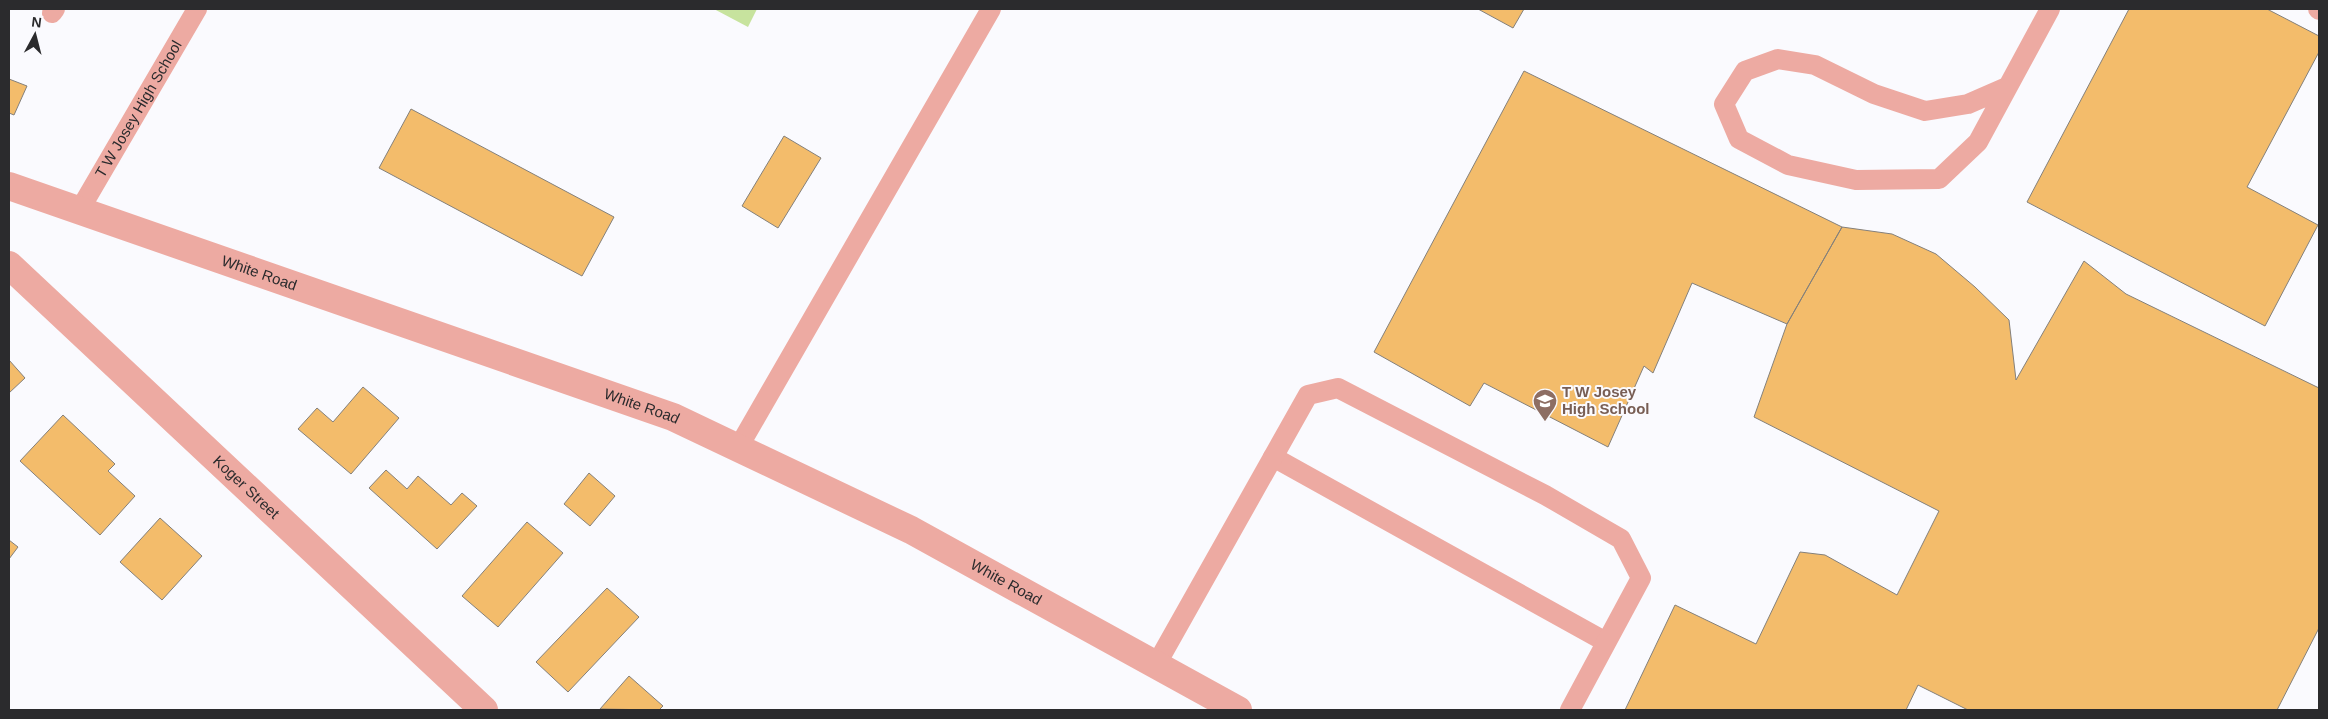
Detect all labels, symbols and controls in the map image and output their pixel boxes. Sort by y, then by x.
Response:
north arrow [10,10,60,60]
text: N [31,14,43,31]
street label: T W Josey High School [91,37,185,180]
street label: White Road [220,252,299,294]
place label: T W Josey High School [1562,383,1650,417]
street label: White Road [602,385,682,427]
school or university icon: T W Josey High School [1532,388,1558,422]
street label: Koger Street [210,452,284,522]
street label: White Road [968,556,1045,608]

